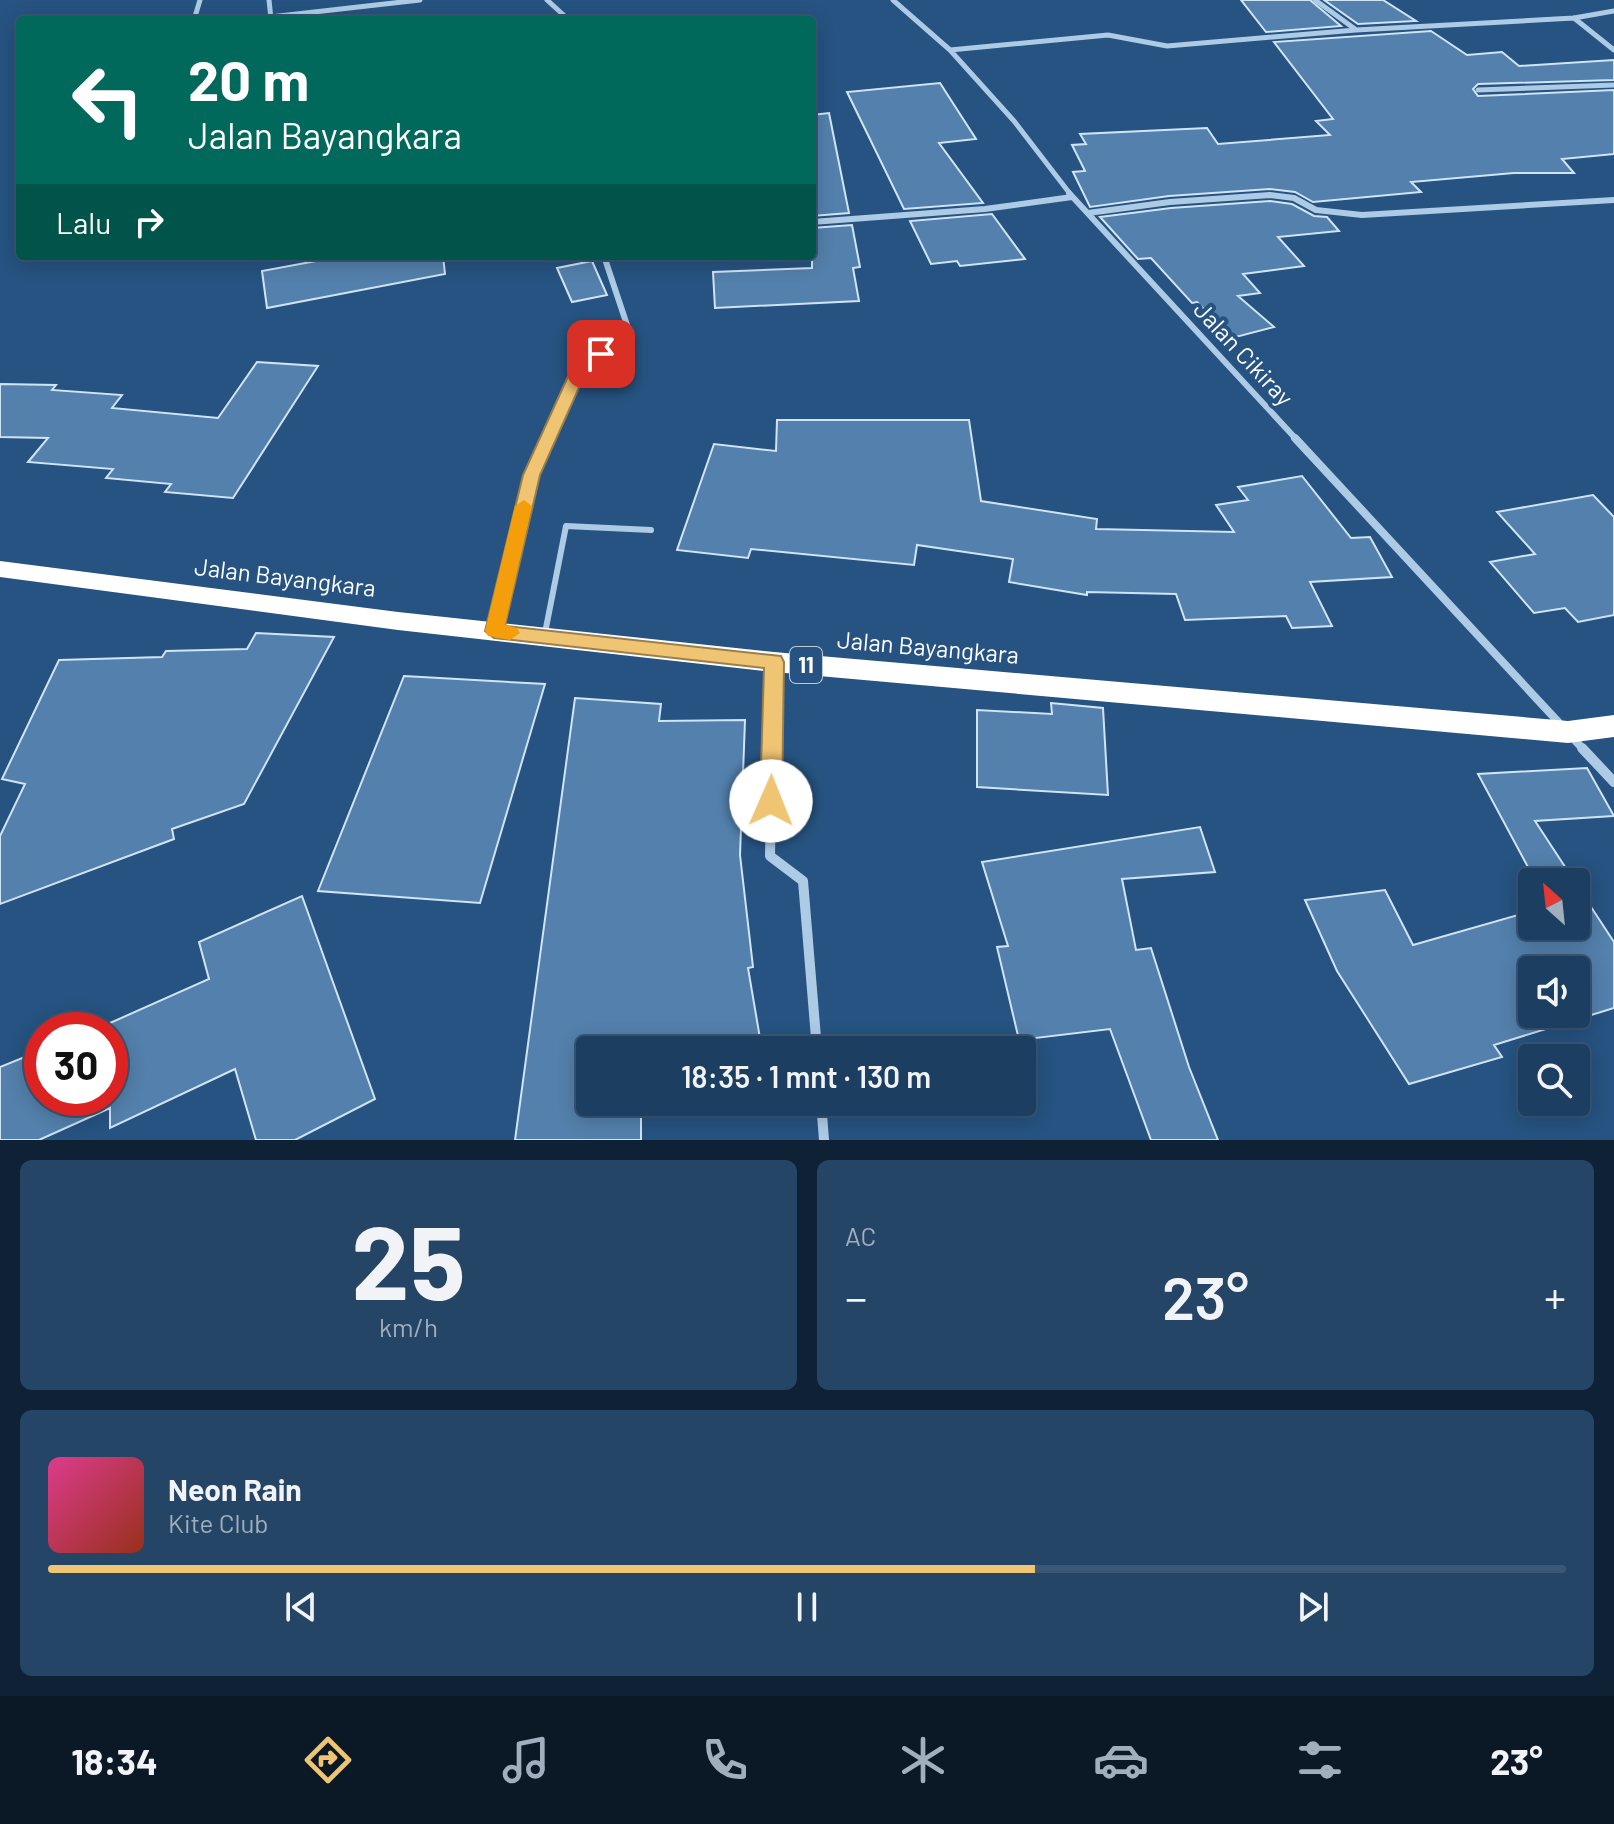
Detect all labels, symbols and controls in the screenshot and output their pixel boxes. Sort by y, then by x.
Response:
text: 20 m [188,45,309,112]
icon: left [56,48,160,152]
text: Jalan Bayangkara [188,113,462,156]
icon: right [127,200,171,244]
text: Lalu [56,204,111,240]
street label: Jalan Cikiray [1188,295,1300,411]
pin [567,320,635,388]
icon: arrive [579,332,623,376]
street label: Jalan Bayangkara [193,551,378,602]
street label: Jalan Bayangkara [836,624,1020,669]
road number: 11 [790,647,822,683]
position arrow [729,759,813,843]
north arrow [1518,868,1590,940]
map controls [1518,868,1590,1116]
button: sound [1518,956,1590,1028]
speed limit sign: 30 [24,1012,128,1116]
button: search [1518,1044,1590,1116]
text: 18:35 · 1 mnt · 130 m [681,1058,931,1094]
text: 25 [351,1196,466,1321]
text: AC [845,1220,876,1251]
text: 23° [1162,1260,1249,1332]
text: − [845,1270,867,1323]
text: + [1544,1270,1566,1323]
text: km/h [379,1311,438,1342]
text: Neon Rain [168,1471,302,1507]
text: Kite Club [168,1507,269,1538]
icon: previous [279,1585,323,1629]
icon: pause [785,1585,829,1629]
icon: next [1291,1585,1335,1629]
icon: directions [300,1732,356,1788]
icon: music [498,1732,554,1788]
icon: phone [697,1732,753,1788]
icon: climate [895,1732,951,1788]
icon: car [1093,1732,1149,1788]
icon: filters [1292,1732,1348,1788]
text: 18:34 [71,1739,158,1782]
text: 23° [1490,1739,1543,1782]

